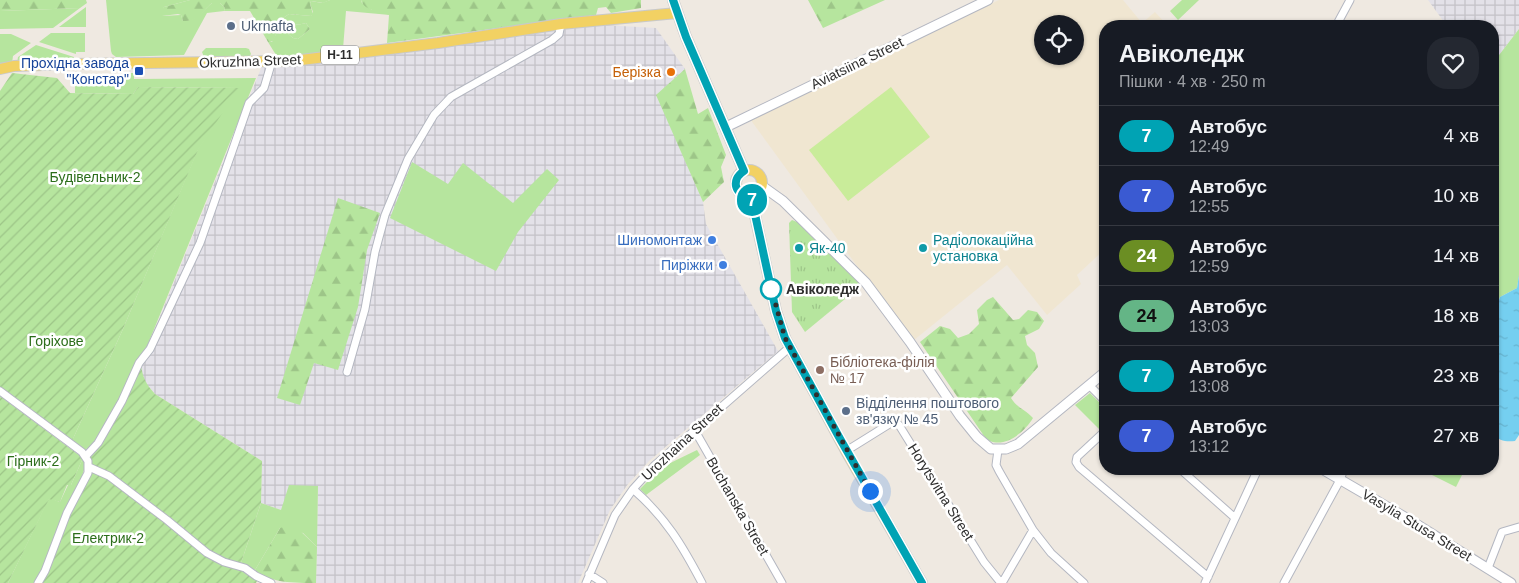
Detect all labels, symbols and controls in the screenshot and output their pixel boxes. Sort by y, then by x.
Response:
map controls [1034,15,1084,65]
button: locate [1034,15,1084,65]
place label: Ukrnafta [241,18,294,34]
marker: Ukrnafta [225,20,237,32]
street label: Aviatsiina Street [808,34,906,92]
button: heart [1427,37,1479,89]
text: Авіколедж [1119,40,1244,67]
road number: Н-11 [321,46,359,64]
street label: Okruzhna Street [199,51,301,71]
place label: Прохідна завода "Констар" [21,55,129,87]
place label: Берізка [612,64,661,80]
marker: Прохідна завода "Констар" [133,65,145,77]
marker: Берізка [665,66,677,78]
text: Пішки · 4 хв · 250 m [1119,73,1266,90]
text: Автобус [1189,116,1267,137]
text: 4 хв [1444,125,1479,146]
text: 7 [1141,126,1152,146]
text: 12:49 [1189,138,1229,155]
park label: Будівельник-2 [50,169,141,185]
text: Автобус [1189,176,1267,197]
line badge: 7 [736,184,768,216]
text: 10 хв [1433,185,1479,206]
text: 7 [1141,186,1152,206]
text: 7 [747,190,757,210]
text: 12:55 [1189,198,1229,215]
place label: Шиномонтаж [617,232,703,248]
place label: Радіолокаційна установка [933,232,1033,264]
marker: Шиномонтаж [706,234,718,246]
text: Автобус [1189,236,1267,257]
place label: Як-40 [809,240,846,256]
marker: Як-40 [793,242,805,254]
marker: Радіолокаційна установка [917,242,929,254]
text: 14 хв [1433,245,1479,266]
text: 24 [1136,246,1157,266]
place label: Пиріжки [661,257,713,273]
text: 12:59 [1189,258,1229,275]
marker: Пиріжки [717,259,729,271]
marker: Авіколедж [760,278,782,300]
place label: Авіколедж [786,281,860,297]
text: Автобус [1189,296,1267,317]
text: 18 хв [1433,305,1479,326]
text: 24 [1136,306,1157,326]
text: 13:03 [1189,318,1229,335]
park label: Горіхове [28,333,84,349]
place label: Бібліотека-філія № 17 [830,354,935,386]
text: Автобус [1189,356,1267,377]
marker: Бібліотека-філія № 17 [814,364,826,376]
text: 23 хв [1433,365,1479,386]
text: 7 [1141,366,1152,386]
text: 13:08 [1189,378,1229,395]
place label: Відділення поштового зв'язку № 45 [856,395,999,427]
street label: Urozhaina Street [638,400,726,484]
marker: Відділення поштового зв'язку № 45 [840,405,852,417]
text: Автобус [1189,416,1267,437]
text: 27 хв [1433,425,1479,446]
text: 7 [1141,426,1152,446]
text: 13:12 [1189,438,1229,455]
street label: Horytsvitna Street [905,441,977,544]
park label: Гірник-2 [7,453,60,469]
street label: Buchanska Street [703,454,773,558]
your location [858,479,883,504]
street label: Vasylia Stusa Street [1359,486,1475,564]
park label: Електрик-2 [72,530,144,546]

